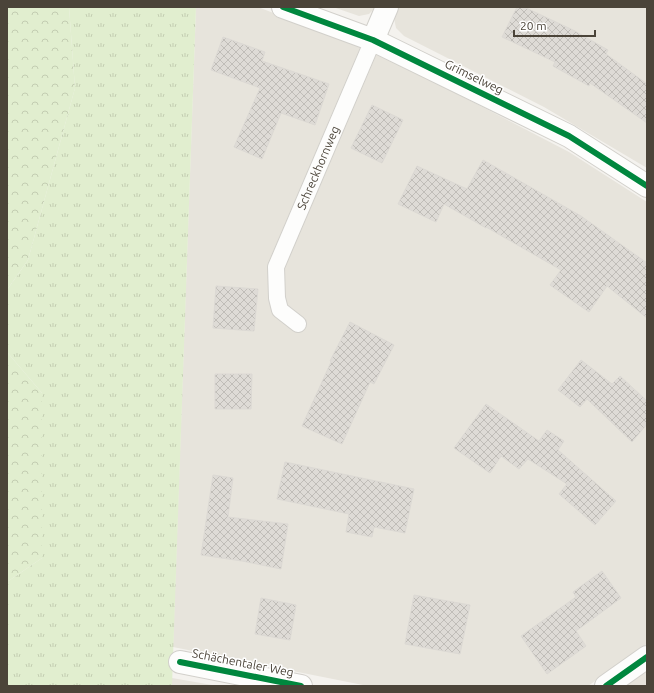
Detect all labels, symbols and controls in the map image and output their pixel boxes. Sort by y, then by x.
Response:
scale bar [514,12,595,38]
text: 20 m [520,19,547,32]
street label: Grimselweg [443,57,506,96]
street label: Schreckhornweg [294,124,342,211]
street label: Schächentaler Weg [191,646,295,679]

